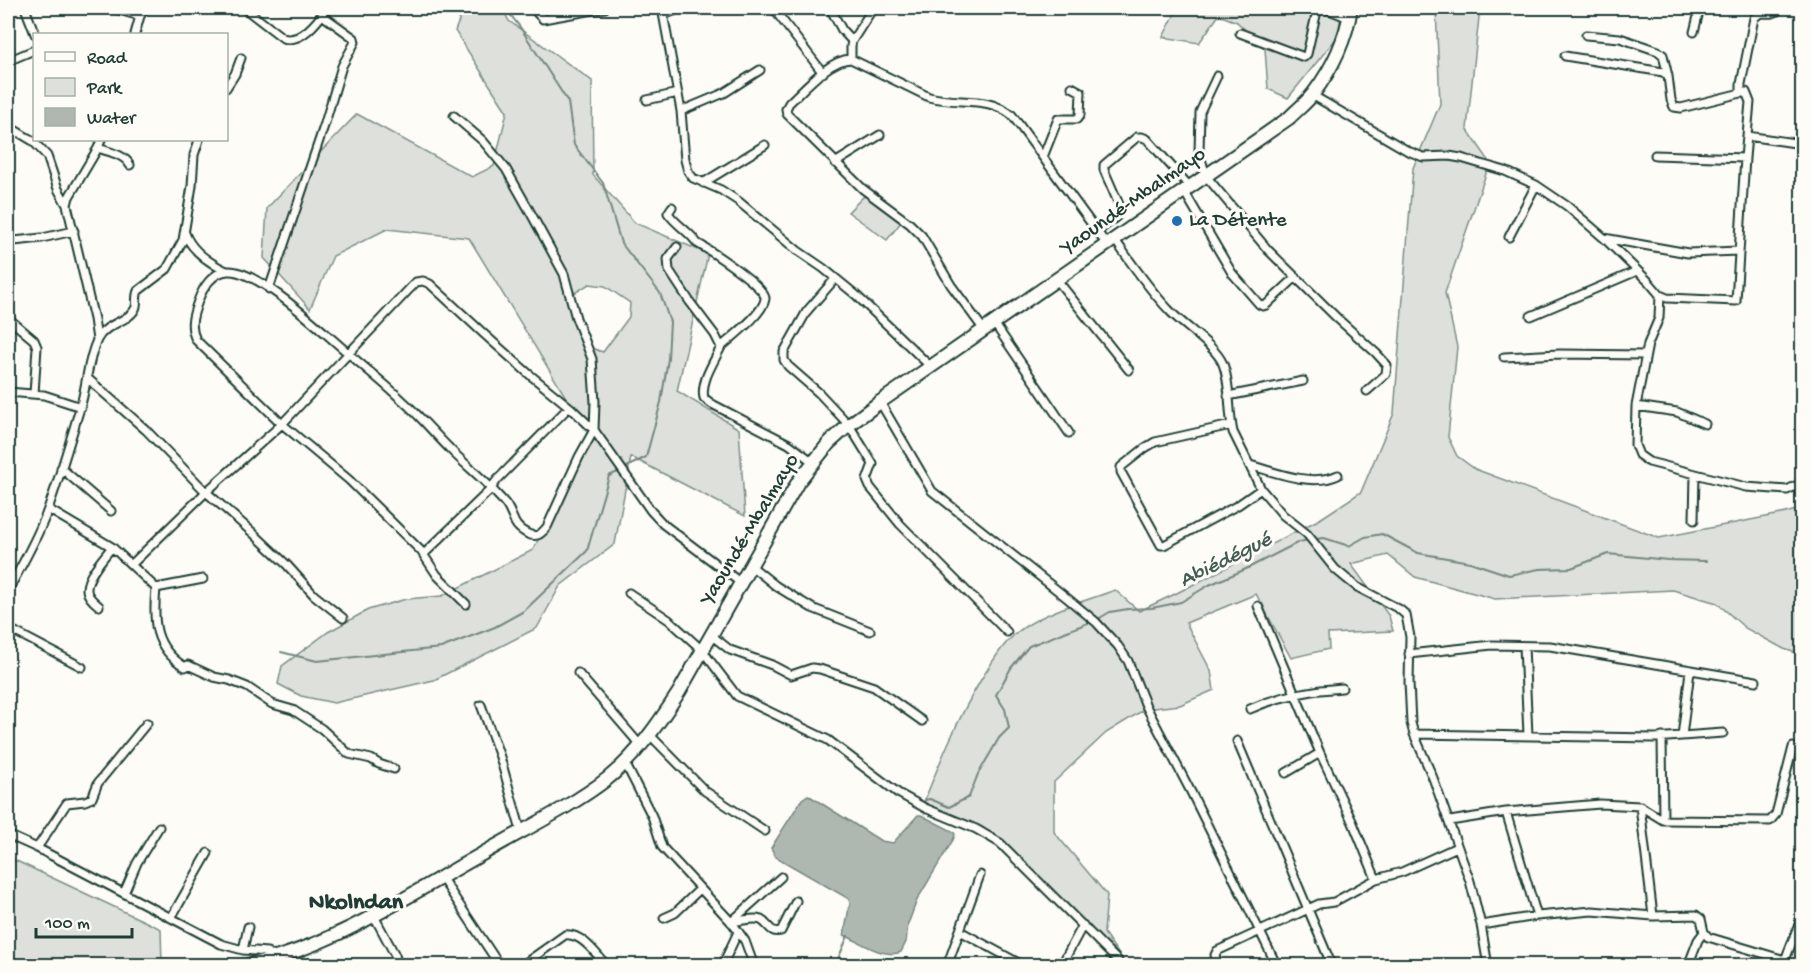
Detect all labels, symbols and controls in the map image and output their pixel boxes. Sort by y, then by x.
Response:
legend [33,33,228,141]
text: Road [87,49,128,70]
text: Park [86,79,123,100]
text: Water [87,109,137,130]
street label: Yaoundé-Mbalmayo [1055,142,1212,263]
place label: La Détente [1189,209,1288,234]
marker: La Détente [1170,214,1184,228]
street label: Yaoundé-Mbalmayo [695,450,806,612]
water label: Abiédégué [1176,527,1278,594]
district label: Nkolndan [309,889,404,918]
scale bar [36,901,132,939]
text: 100 m [44,914,90,935]

